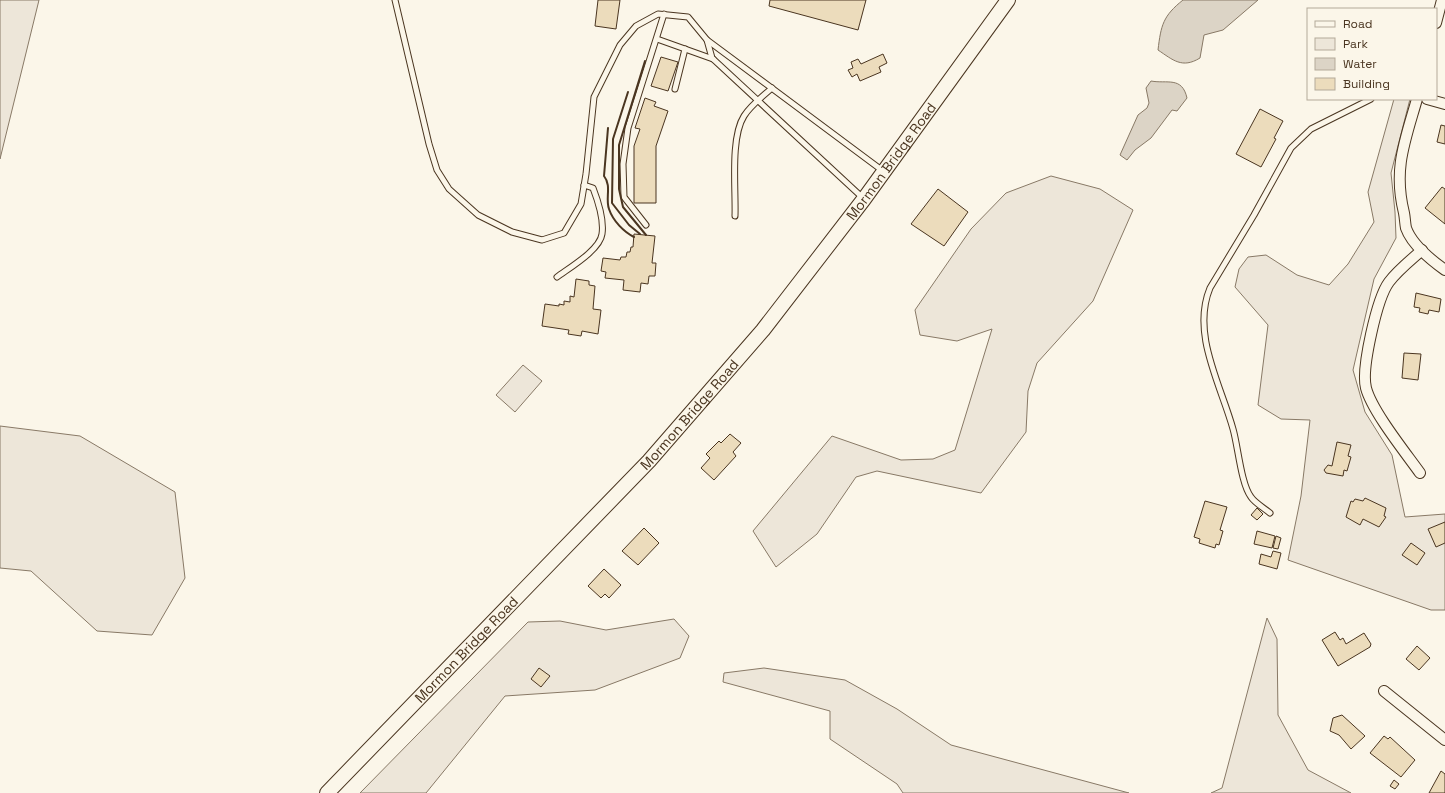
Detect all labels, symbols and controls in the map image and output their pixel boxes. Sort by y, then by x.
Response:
legend [1307,8,1437,100]
text: Road [1343,16,1372,32]
text: Park [1343,36,1368,52]
text: Water [1343,56,1377,72]
text: Building [1343,76,1390,92]
street label: Mormon Bridge Road [842,99,940,224]
street label: Mormon Bridge Road [636,355,743,474]
street label: Mormon Bridge Road [411,592,522,706]

